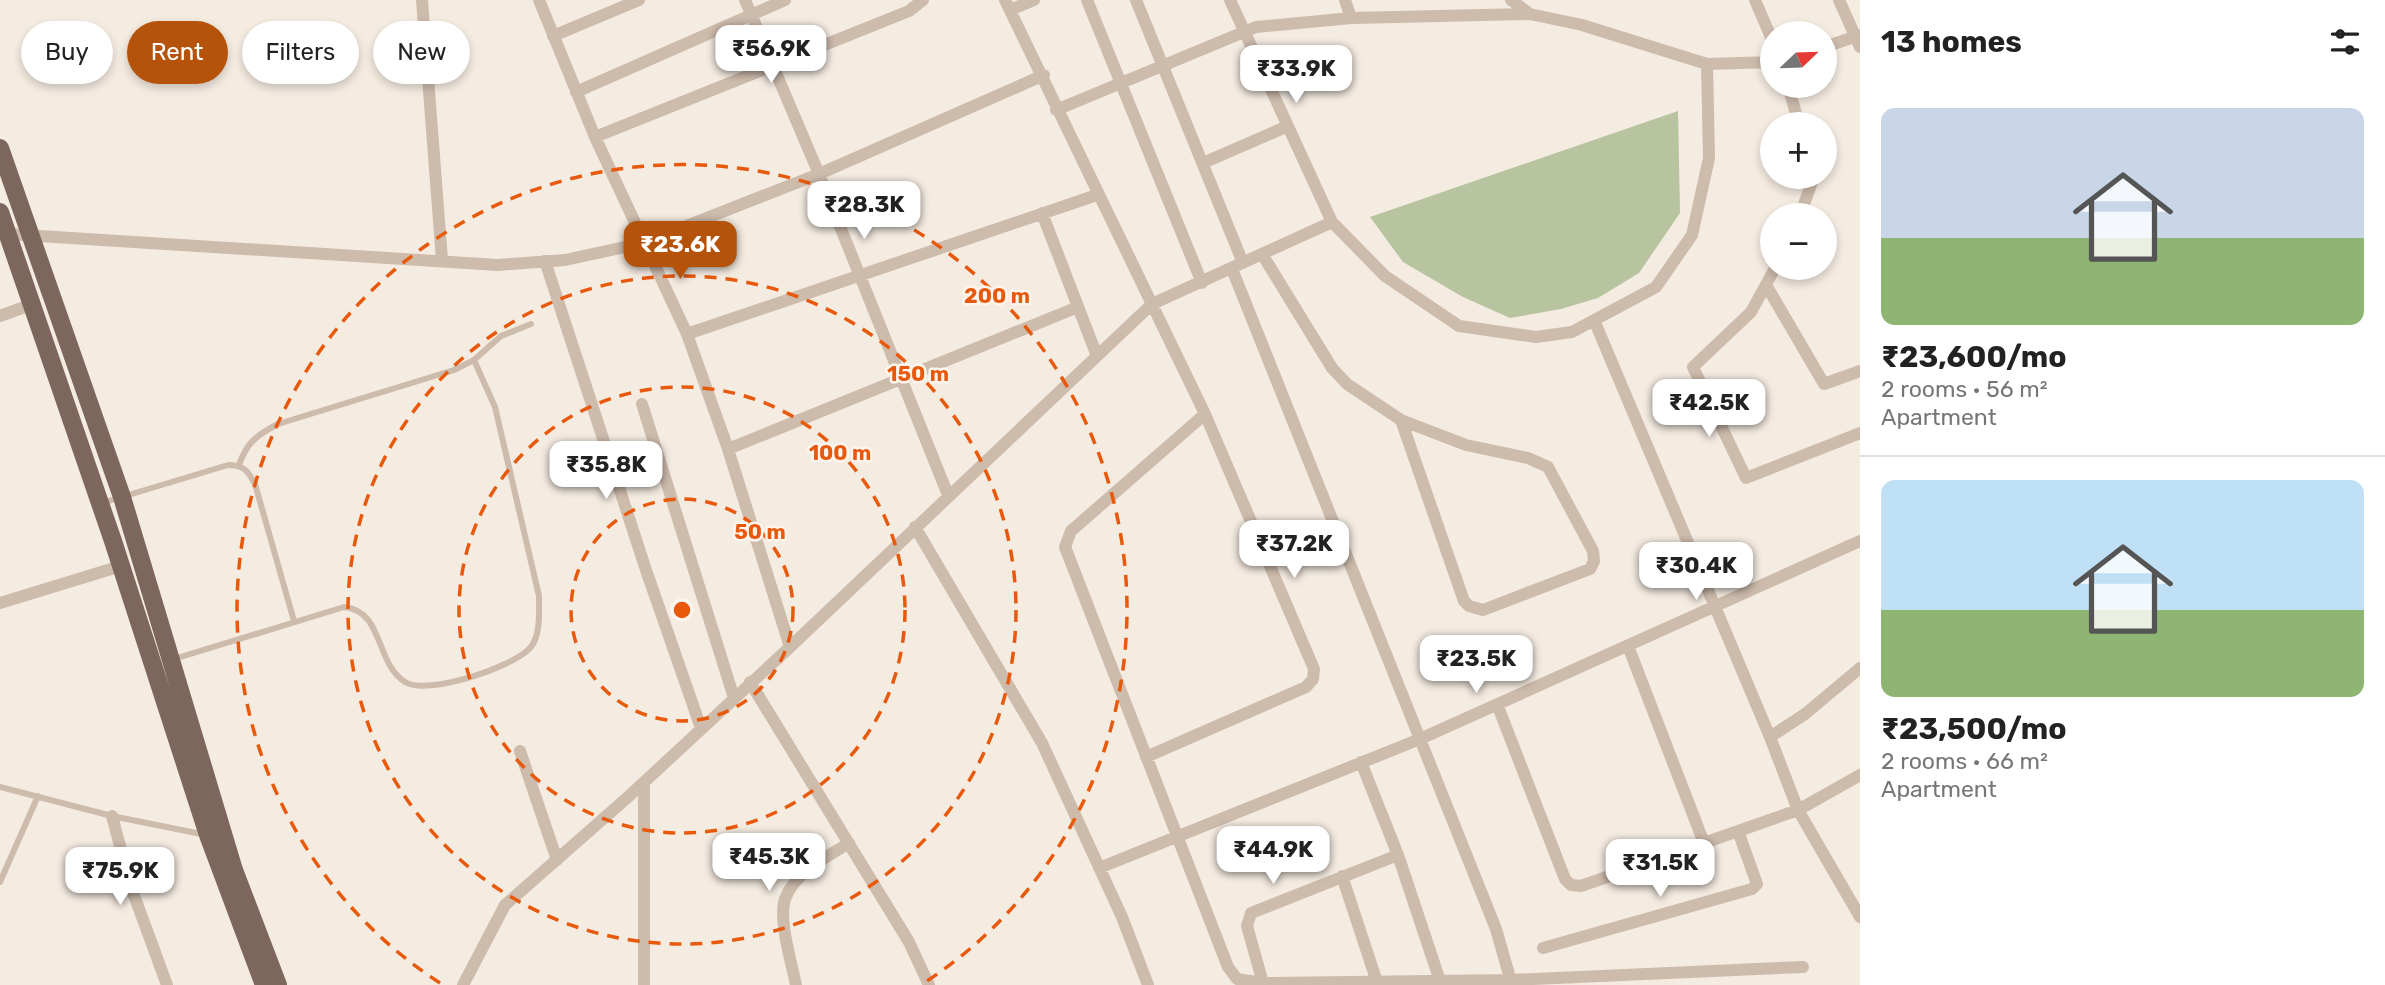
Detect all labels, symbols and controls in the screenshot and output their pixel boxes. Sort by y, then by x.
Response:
chip: Buy [21,21,113,84]
chip: Rent [127,21,228,84]
chip: Filters [242,21,359,84]
chip: New [373,21,470,84]
north arrow [1760,21,1838,98]
map controls [1760,21,1837,280]
icon: filters [2326,23,2364,61]
text: 13 homes [1881,24,2022,60]
pin: ₹56.9K [714,25,828,85]
text: ₹56.9K [731,34,811,62]
pin: ₹33.9K [1239,46,1353,105]
text: ₹33.9K [1256,54,1336,82]
button: + [1760,112,1837,189]
icon: home [2060,154,2186,280]
pin: ₹28.3K [807,182,921,241]
text: ₹28.3K [823,190,905,218]
button: − [1760,203,1837,280]
pin: ₹23.6K [623,222,737,281]
text: ₹23.6K [640,230,720,258]
text: 200 m [964,283,1030,308]
text: ₹23,600/mo [1881,339,2067,375]
text: 150 m [887,361,949,386]
text: 2 rooms · 56 m² [1881,375,2048,403]
pin: ₹42.5K [1652,380,1766,439]
text: ₹42.5K [1668,388,1750,416]
text: Apartment [1881,403,1997,431]
text: 100 m [809,440,871,465]
pin: ₹35.8K [549,442,663,501]
text: ₹35.8K [566,450,646,478]
text: 50 m [734,519,786,544]
pin: ₹37.2K [1237,520,1351,580]
icon: home [2060,526,2186,652]
text: ₹37.2K [1255,529,1333,557]
pin: ₹30.4K [1639,542,1753,602]
text: ₹30.4K [1655,551,1737,579]
centre of rings [670,598,694,622]
pin: ₹23.5K [1419,636,1533,695]
text: ₹23.5K [1436,644,1516,672]
text: ₹23,500/mo [1881,711,2067,747]
text: 2 rooms · 66 m² [1881,747,2048,775]
text: Apartment [1881,775,1997,803]
pin: ₹44.9K [1216,826,1330,886]
pin: ₹45.3K [712,834,826,893]
text: ₹44.9K [1233,835,1313,863]
pin: ₹31.5K [1603,839,1717,899]
text: ₹45.3K [728,842,810,870]
pin: ₹75.9K [63,848,177,907]
text: ₹31.5K [1622,848,1698,876]
text: ₹75.9K [81,856,159,884]

